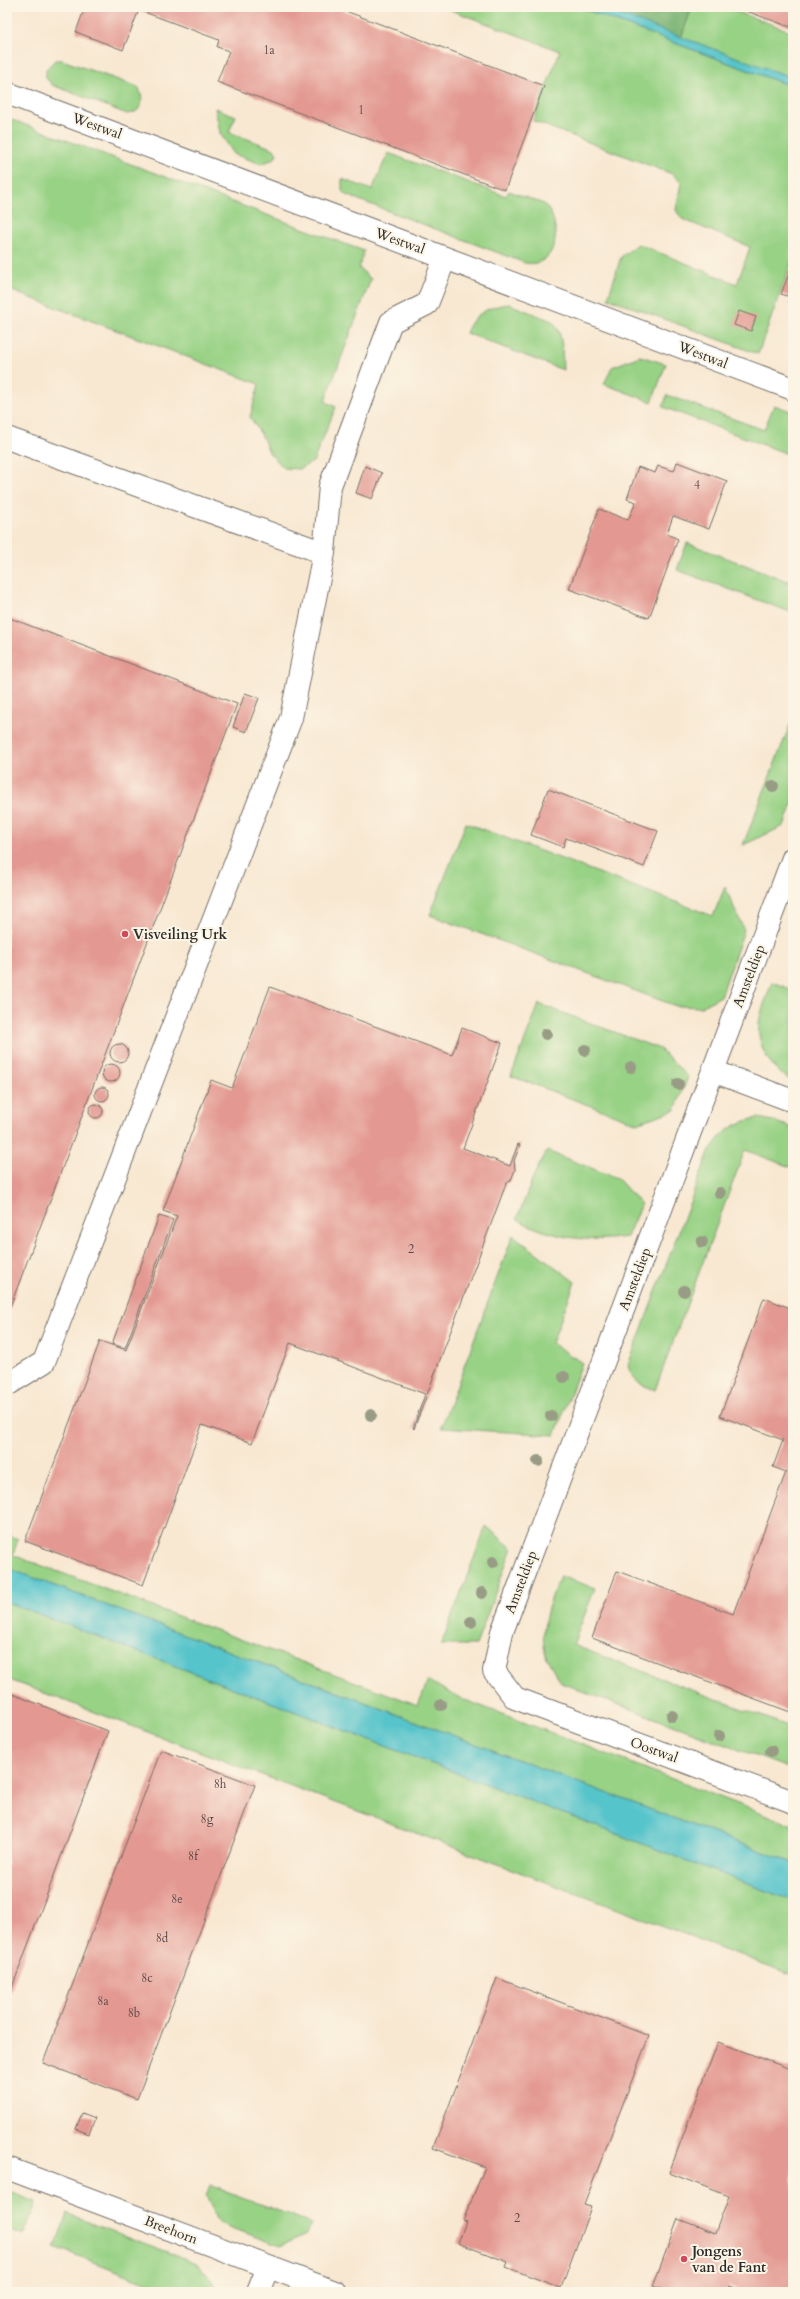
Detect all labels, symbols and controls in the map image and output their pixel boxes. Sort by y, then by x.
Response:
house number: 1a [263,42,275,58]
house number: 1 [358,102,364,118]
street label: Westwal [68,108,125,144]
street label: Westwal [371,223,428,259]
street label: Westwal [674,336,731,373]
house number: 4 [694,477,700,493]
place label: Visveiling Urk [133,925,228,944]
marker: Visveiling Urk [120,929,130,939]
street label: Amsteldiep [728,942,770,1010]
house number: 2 [408,1241,414,1257]
street label: Amsteldiep [614,1245,656,1313]
street label: Amsteldiep [500,1548,542,1616]
street label: Oostwal [627,1733,681,1768]
house number: 8h [214,1776,227,1792]
house number: 8g [201,1811,214,1827]
house number: 8f [188,1848,200,1864]
house number: 8e [171,1891,183,1907]
house number: 8d [156,1930,169,1946]
house number: 8c [141,1970,153,1986]
house number: 8a [97,1993,109,2009]
house number: 8b [128,2005,140,2021]
house number: 2 [514,2210,520,2226]
street label: Breehorn [142,2211,200,2249]
place label: Jongens van de Fant [690,2242,766,2277]
marker: Jongens van de Fant [679,2254,689,2264]

